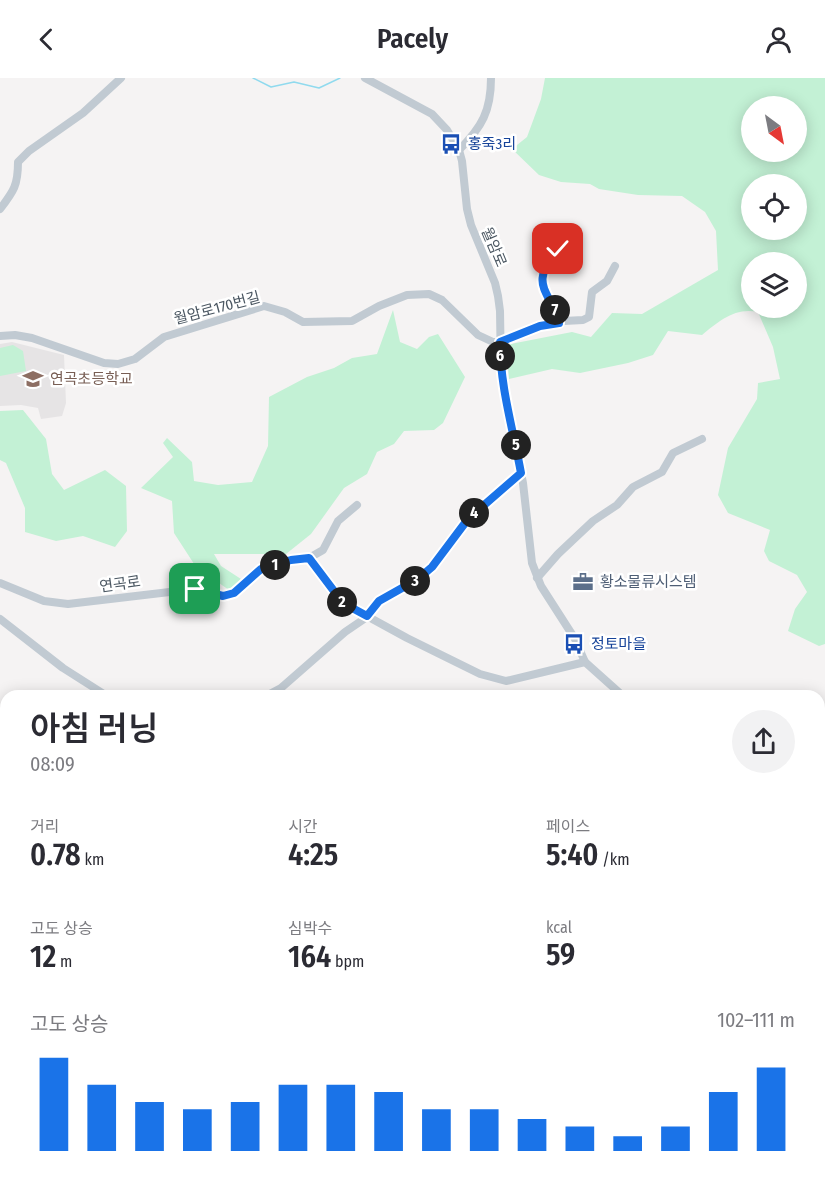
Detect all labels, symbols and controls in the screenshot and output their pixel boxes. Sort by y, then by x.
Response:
icon: back [30,23,63,56]
text: Pacely [377,23,448,55]
icon: person [762,23,795,56]
north arrow [741,96,807,162]
map controls [741,96,807,318]
bus stop icon: 홍죽3리 [439,132,463,156]
place label: 홍죽3리 [468,135,516,153]
button: locate [741,174,807,240]
pin [532,223,583,274]
street label: 월암로 [478,224,510,270]
icon: check [541,232,574,265]
button: layers [741,252,807,318]
street label: 월암로170번길 [172,288,262,328]
pin: 7 [540,295,570,325]
text: 7 [552,300,558,319]
pin: 6 [485,341,515,371]
text: 6 [496,346,504,365]
school or university icon: 연곡초등학교 [21,367,45,391]
place label: 연곡초등학교 [50,370,133,388]
pin: 5 [501,430,531,460]
text: 5 [512,435,520,454]
pin: 4 [459,498,489,528]
text: 4 [470,503,478,522]
pin: 1 [260,550,290,580]
text: 1 [272,555,278,574]
pin [169,563,220,614]
pin: 3 [400,566,430,596]
office icon: 황소물류시스템 [571,570,595,594]
text: 3 [411,571,419,590]
street label: 연곡로 [98,572,142,596]
icon: arrive [178,572,211,605]
place label: 황소물류시스템 [600,573,697,591]
pin: 2 [327,587,357,617]
text: 2 [338,592,346,611]
bus stop icon: 정토마을 [562,632,586,656]
place label: 정토마을 [591,635,646,653]
text: 아침 러닝 [30,709,159,749]
button: share [732,710,795,773]
text: 08:09 [30,752,75,776]
text: 거리 [30,817,59,836]
text: 시간 [288,817,317,836]
text: 페이스 [546,817,590,836]
text: 0.78 [30,837,81,873]
text: 4:25 [288,837,338,873]
text: 5:40 [546,837,599,873]
text: km [81,850,104,869]
text: /km [599,850,630,869]
text: kcal [546,918,572,937]
text: 고도 상승 [30,919,93,938]
text: 심박수 [288,919,332,938]
text: 59 [546,937,575,973]
text: 12 [30,939,56,975]
text: 164 [288,939,331,975]
text: m [56,952,72,971]
text: bpm [331,952,364,971]
text: 102–111 m [717,1008,795,1032]
text: 고도 상승 [30,1012,108,1036]

